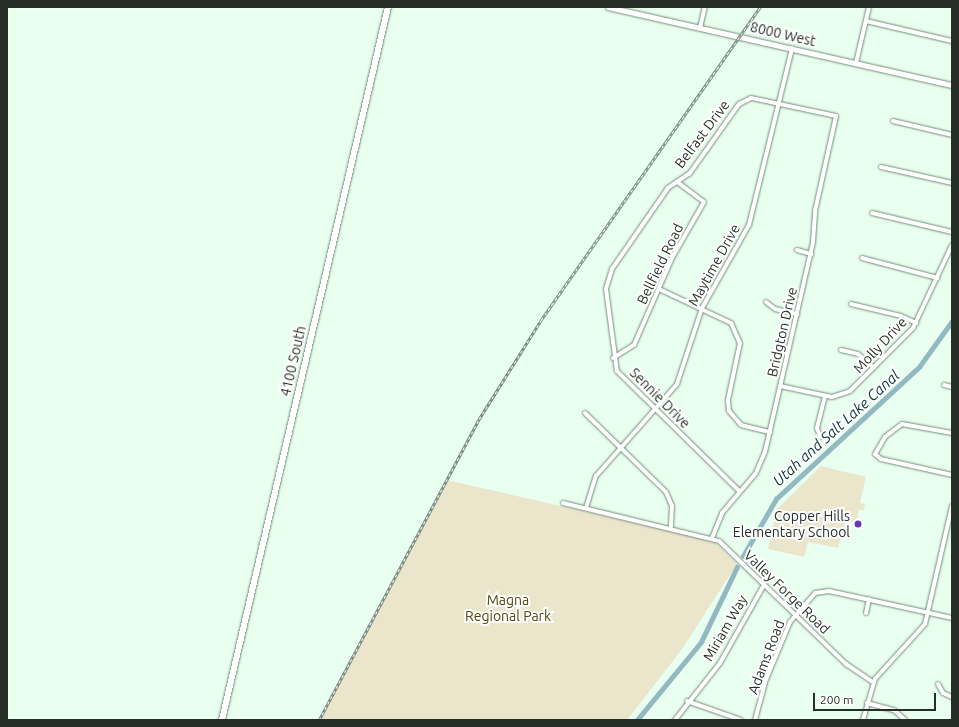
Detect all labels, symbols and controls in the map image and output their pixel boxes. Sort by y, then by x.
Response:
street label: 8000 West [749,18,817,50]
street label: Belfast Drive [671,97,733,171]
street label: Bellfield Road [633,221,687,307]
street label: Maytime Drive [685,221,743,309]
street label: Bridgton Drive [763,285,801,379]
street label: Molly Drive [850,313,910,377]
street label: 4100 South [277,324,309,398]
street label: Sennie Drive [626,364,694,432]
water label: Utah and Salt Lake Canal [769,366,903,490]
place label: Copper Hills Elementary School [733,508,850,540]
marker: Copper Hills Elementary School [853,519,863,529]
street label: Valley Forge Road [741,547,833,637]
park label: Magna Regional Park [465,592,551,624]
street label: Miriam Way [699,592,751,664]
street label: Adams Road [744,618,788,696]
scale bar [815,685,938,711]
text: 200 m [820,693,853,706]

